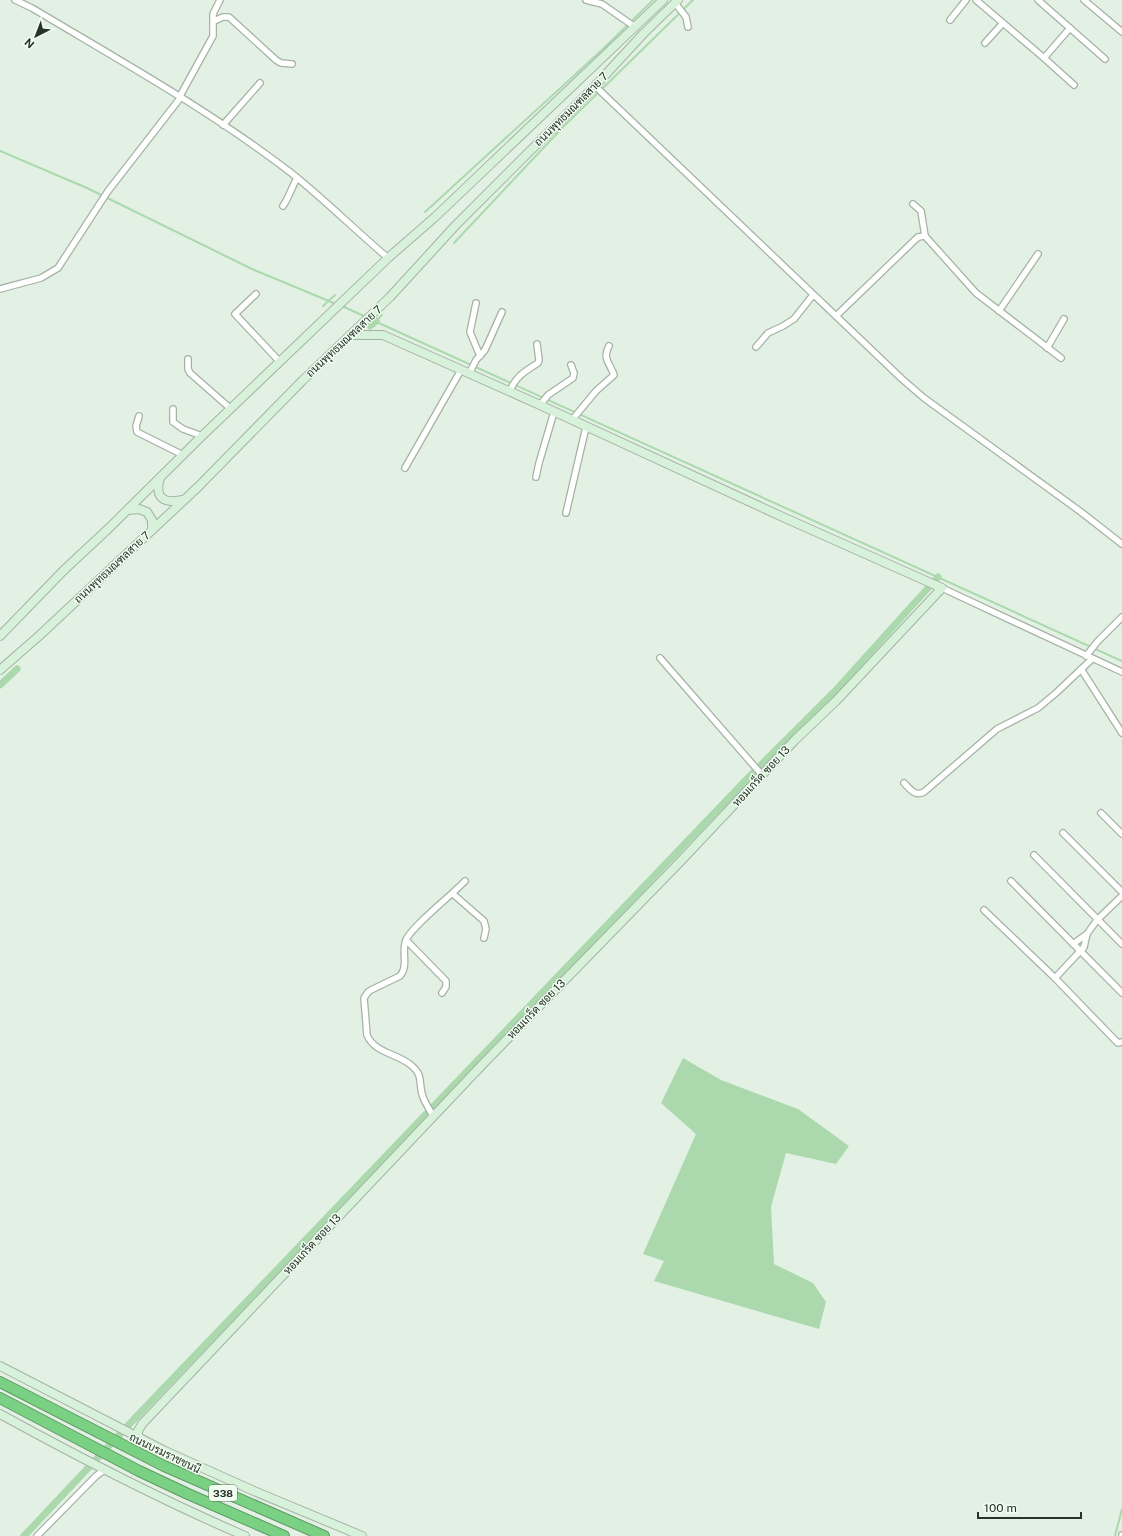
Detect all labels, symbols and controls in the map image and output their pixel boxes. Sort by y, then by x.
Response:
north arrow [16,16,56,56]
text: N [22,36,37,51]
street label: ถนนพุทธมณฑลสาย 7 [532,70,613,150]
street label: ถนนพุทธมณฑลสาย 7 [304,303,387,381]
street label: ถนนพุทธมณฑลสาย 7 [72,529,155,607]
street label: หอมเกร็ด ซอย 13 [728,741,792,809]
street label: หอมเกร็ด ซอย 13 [502,975,567,1041]
street label: หอมเกร็ด ซอย 13 [279,1209,343,1277]
street label: ถนนบรมราชชนนี [127,1429,203,1475]
road number: 338 [209,1485,237,1501]
scale bar [978,1494,1081,1520]
text: 100 m [984,1501,1017,1515]

